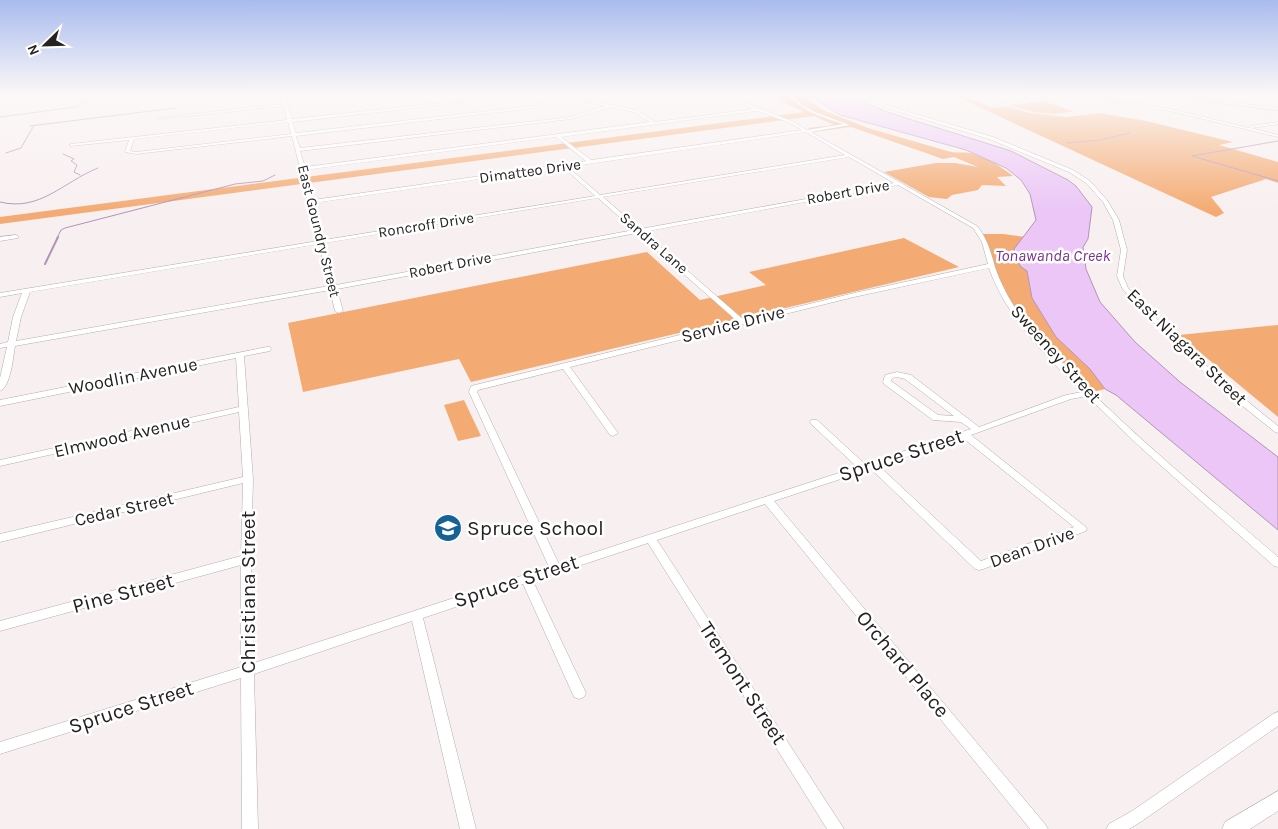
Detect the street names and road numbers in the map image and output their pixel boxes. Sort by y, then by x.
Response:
street label: Dimatteo Drive [478,155,582,187]
street label: East Goundry Street [294,163,344,299]
street label: Robert Drive [805,176,891,208]
street label: Sandra Lane [616,208,692,278]
street label: Roncroff Drive [377,209,475,241]
street label: Robert Drive [407,248,493,282]
street label: East Niagara Street [1122,284,1252,410]
street label: Sweeney Street [1006,300,1106,408]
street label: Service Drive [679,301,787,347]
street label: Woodlin Avenue [67,353,199,399]
street label: Elmwood Avenue [52,410,192,462]
street label: Spruce Street [836,424,966,486]
street label: Cedar Street [72,487,176,531]
street label: Christiana Street [236,510,260,674]
street label: Dean Drive [987,522,1077,572]
street label: Spruce Street [451,550,581,612]
street label: Pine Street [70,568,176,618]
street label: Orchard Place [851,606,955,722]
street label: Tremont Street [694,617,792,749]
street label: Spruce Street [66,676,196,738]

